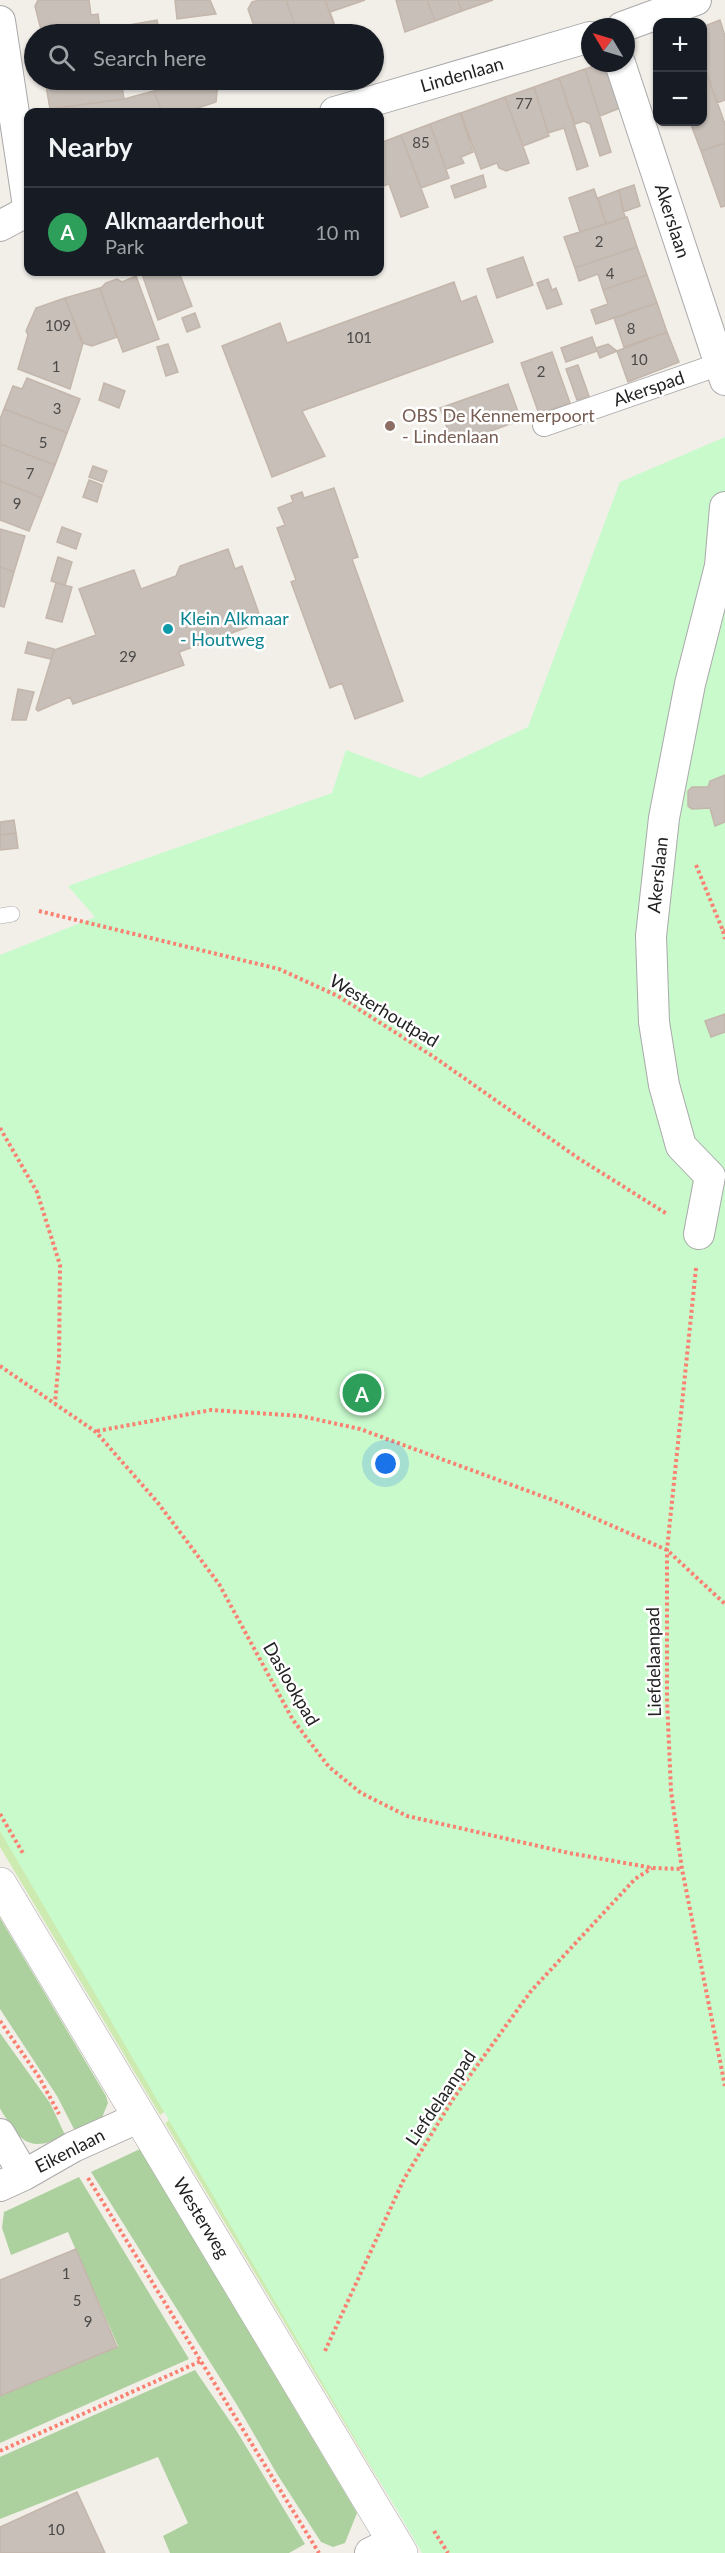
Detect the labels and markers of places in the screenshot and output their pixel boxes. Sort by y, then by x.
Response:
place label: OBS De Kennemerpoort - Lindenlaan [402,404,595,447]
marker: OBS De Kennemerpoort - Lindenlaan [383,419,397,433]
place label: Klein Alkmaar - Houtweg [180,607,289,650]
marker: Klein Alkmaar - Houtweg [161,622,175,636]
pin: A [342,1370,382,1416]

